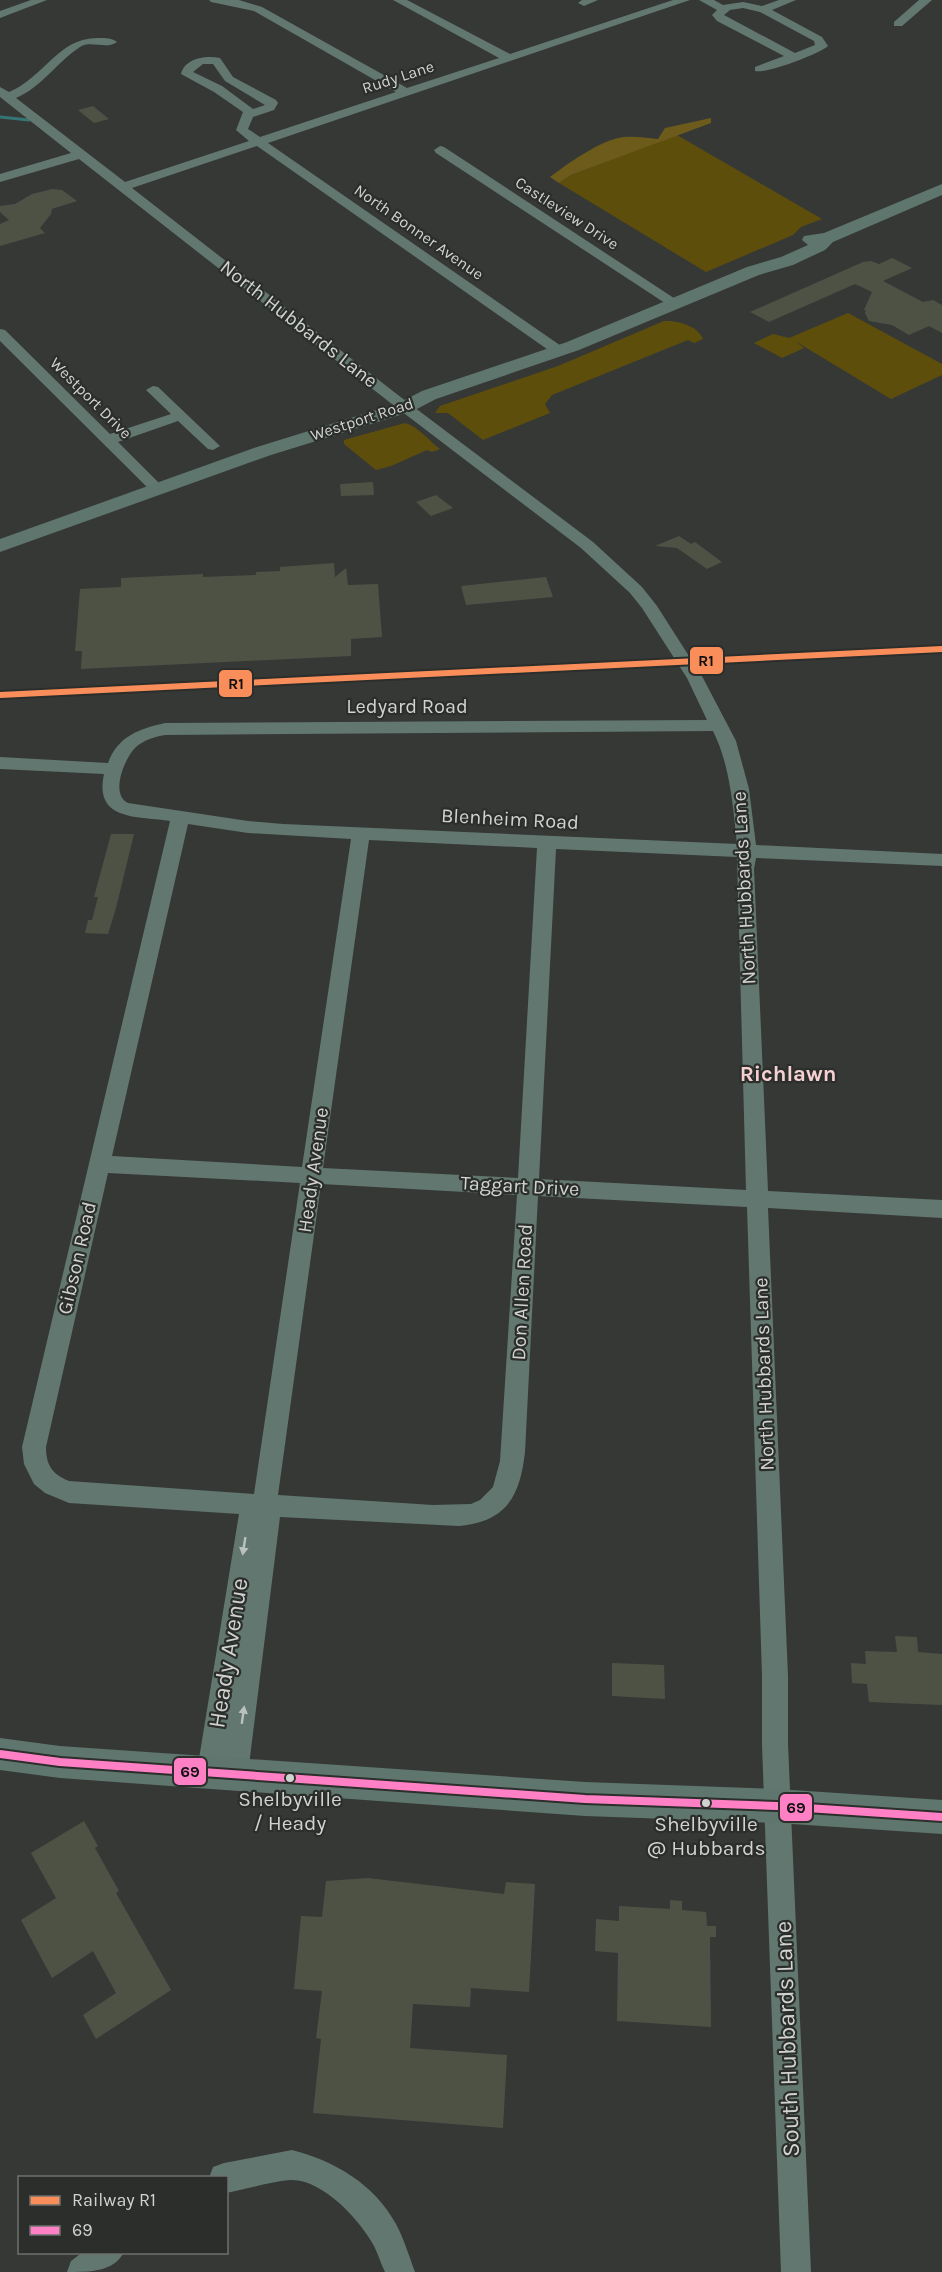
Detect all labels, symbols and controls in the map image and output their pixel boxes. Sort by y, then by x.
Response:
street label: Rudy Lane [360,56,436,98]
street label: Castleview Drive [512,172,622,254]
street label: North Bonner Avenue [351,180,487,284]
street label: North Hubbards Lane [216,255,382,393]
street label: Westport Drive [46,353,136,443]
street label: Westport Road [308,393,416,445]
line badge: R1 [689,646,724,675]
text: R1 [698,651,714,670]
line badge: R1 [218,669,253,698]
text: R1 [228,674,244,693]
street label: Ledyard Road [346,695,468,718]
street label: North Hubbards Lane [727,791,761,985]
street label: Blenheim Road [440,804,580,834]
district label: Richlawn [740,1061,836,1087]
street label: Heady Avenue [293,1106,333,1234]
street label: Taggart Drive [460,1171,580,1201]
street label: Gibson Road [53,1199,101,1317]
street label: Don Allen Road [507,1223,537,1361]
street label: North Hubbards Lane [749,1277,779,1471]
one-way arrow [240,1536,249,1555]
street label: Heady Avenue [202,1576,254,1730]
one-way arrow [238,1705,248,1724]
line badge: 69 [173,1757,207,1786]
text: 69 [180,1762,200,1781]
marker: Shelbyville / Heady [284,1772,296,1784]
place label: Shelbyville / Heady [238,1787,342,1835]
line badge: 69 [779,1793,813,1822]
marker: Shelbyville @ Hubbards [700,1797,712,1809]
text: 69 [786,1798,806,1817]
place label: Shelbyville @ Hubbards [647,1812,765,1860]
street label: South Hubbards Lane [769,1921,805,2157]
legend [18,2176,228,2254]
text: Railway R1 [72,2189,156,2211]
text: 69 [72,2219,93,2241]

